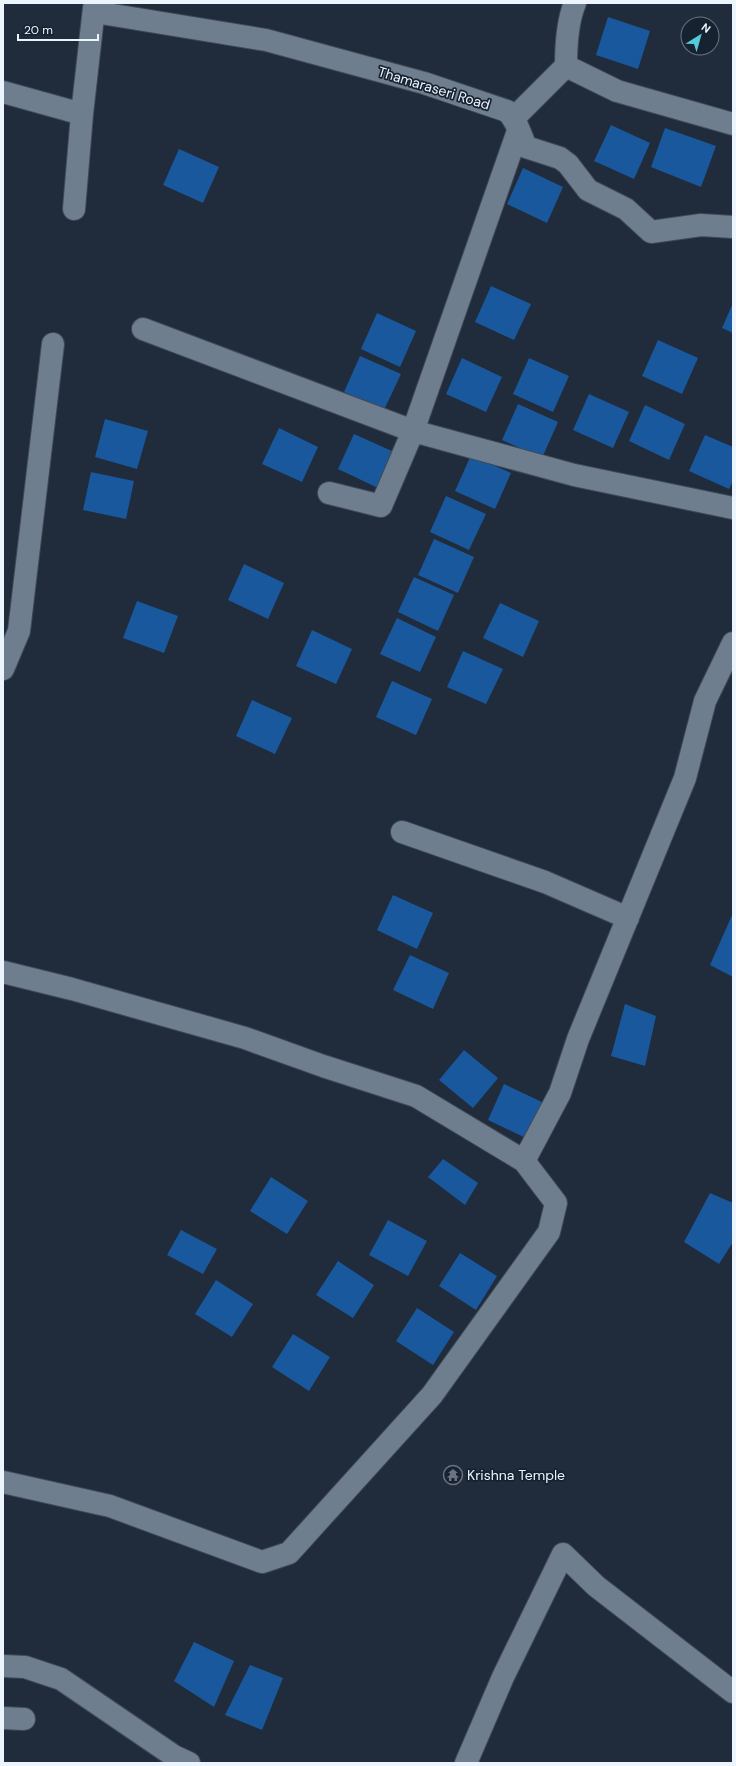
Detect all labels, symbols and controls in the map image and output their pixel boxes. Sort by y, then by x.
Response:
scale bar [18,16,98,42]
north arrow [680,16,720,56]
text: N [699,20,713,36]
text: 20 m [24,22,53,38]
street label: Thamaraseri Road [376,62,492,114]
temple icon: Krishna Temple [442,1464,464,1486]
place label: Krishna Temple [467,1466,565,1484]

